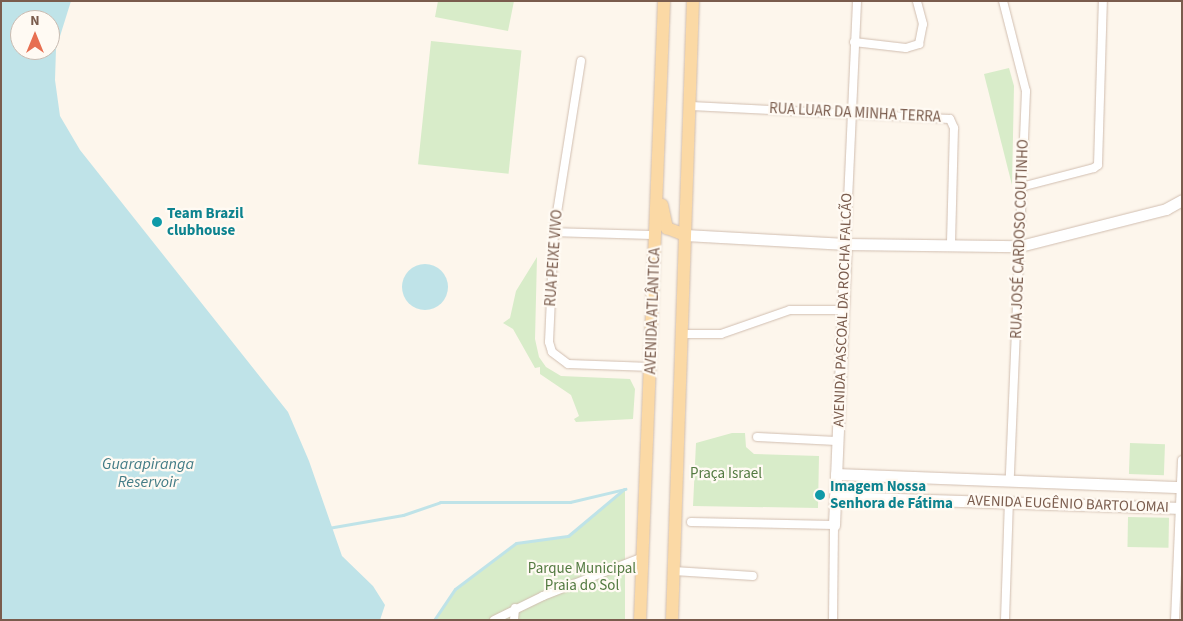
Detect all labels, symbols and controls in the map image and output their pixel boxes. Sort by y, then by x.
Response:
north arrow [10,10,60,60]
text: N [30,11,40,31]
street label: RUA LUAR DA MINHA TERRA [769,100,941,126]
street label: RUA JOSÉ CARDOSO COUTINHO [1008,139,1032,339]
street label: AVENIDA PASCOAL DA ROCHA FALCÃO [830,193,856,427]
place label: Team Brazil clubhouse [167,204,243,239]
street label: RUA PEIXE VIVO [542,209,566,307]
marker: Team Brazil clubhouse [151,216,163,228]
street label: AVENIDA ATLÂNTICA [642,247,664,375]
water label: Guarapiranga Reservoir [102,454,194,492]
park label: Praça Israel [690,465,762,483]
place label: Imagem Nossa Senhora de Fátima [830,477,953,512]
marker: Imagem Nossa Senhora de Fátima [814,489,826,501]
street label: AVENIDA EUGÊNIO BARTOLOMAI [967,491,1169,517]
park label: Parque Municipal Praia do Sol [528,559,636,594]

